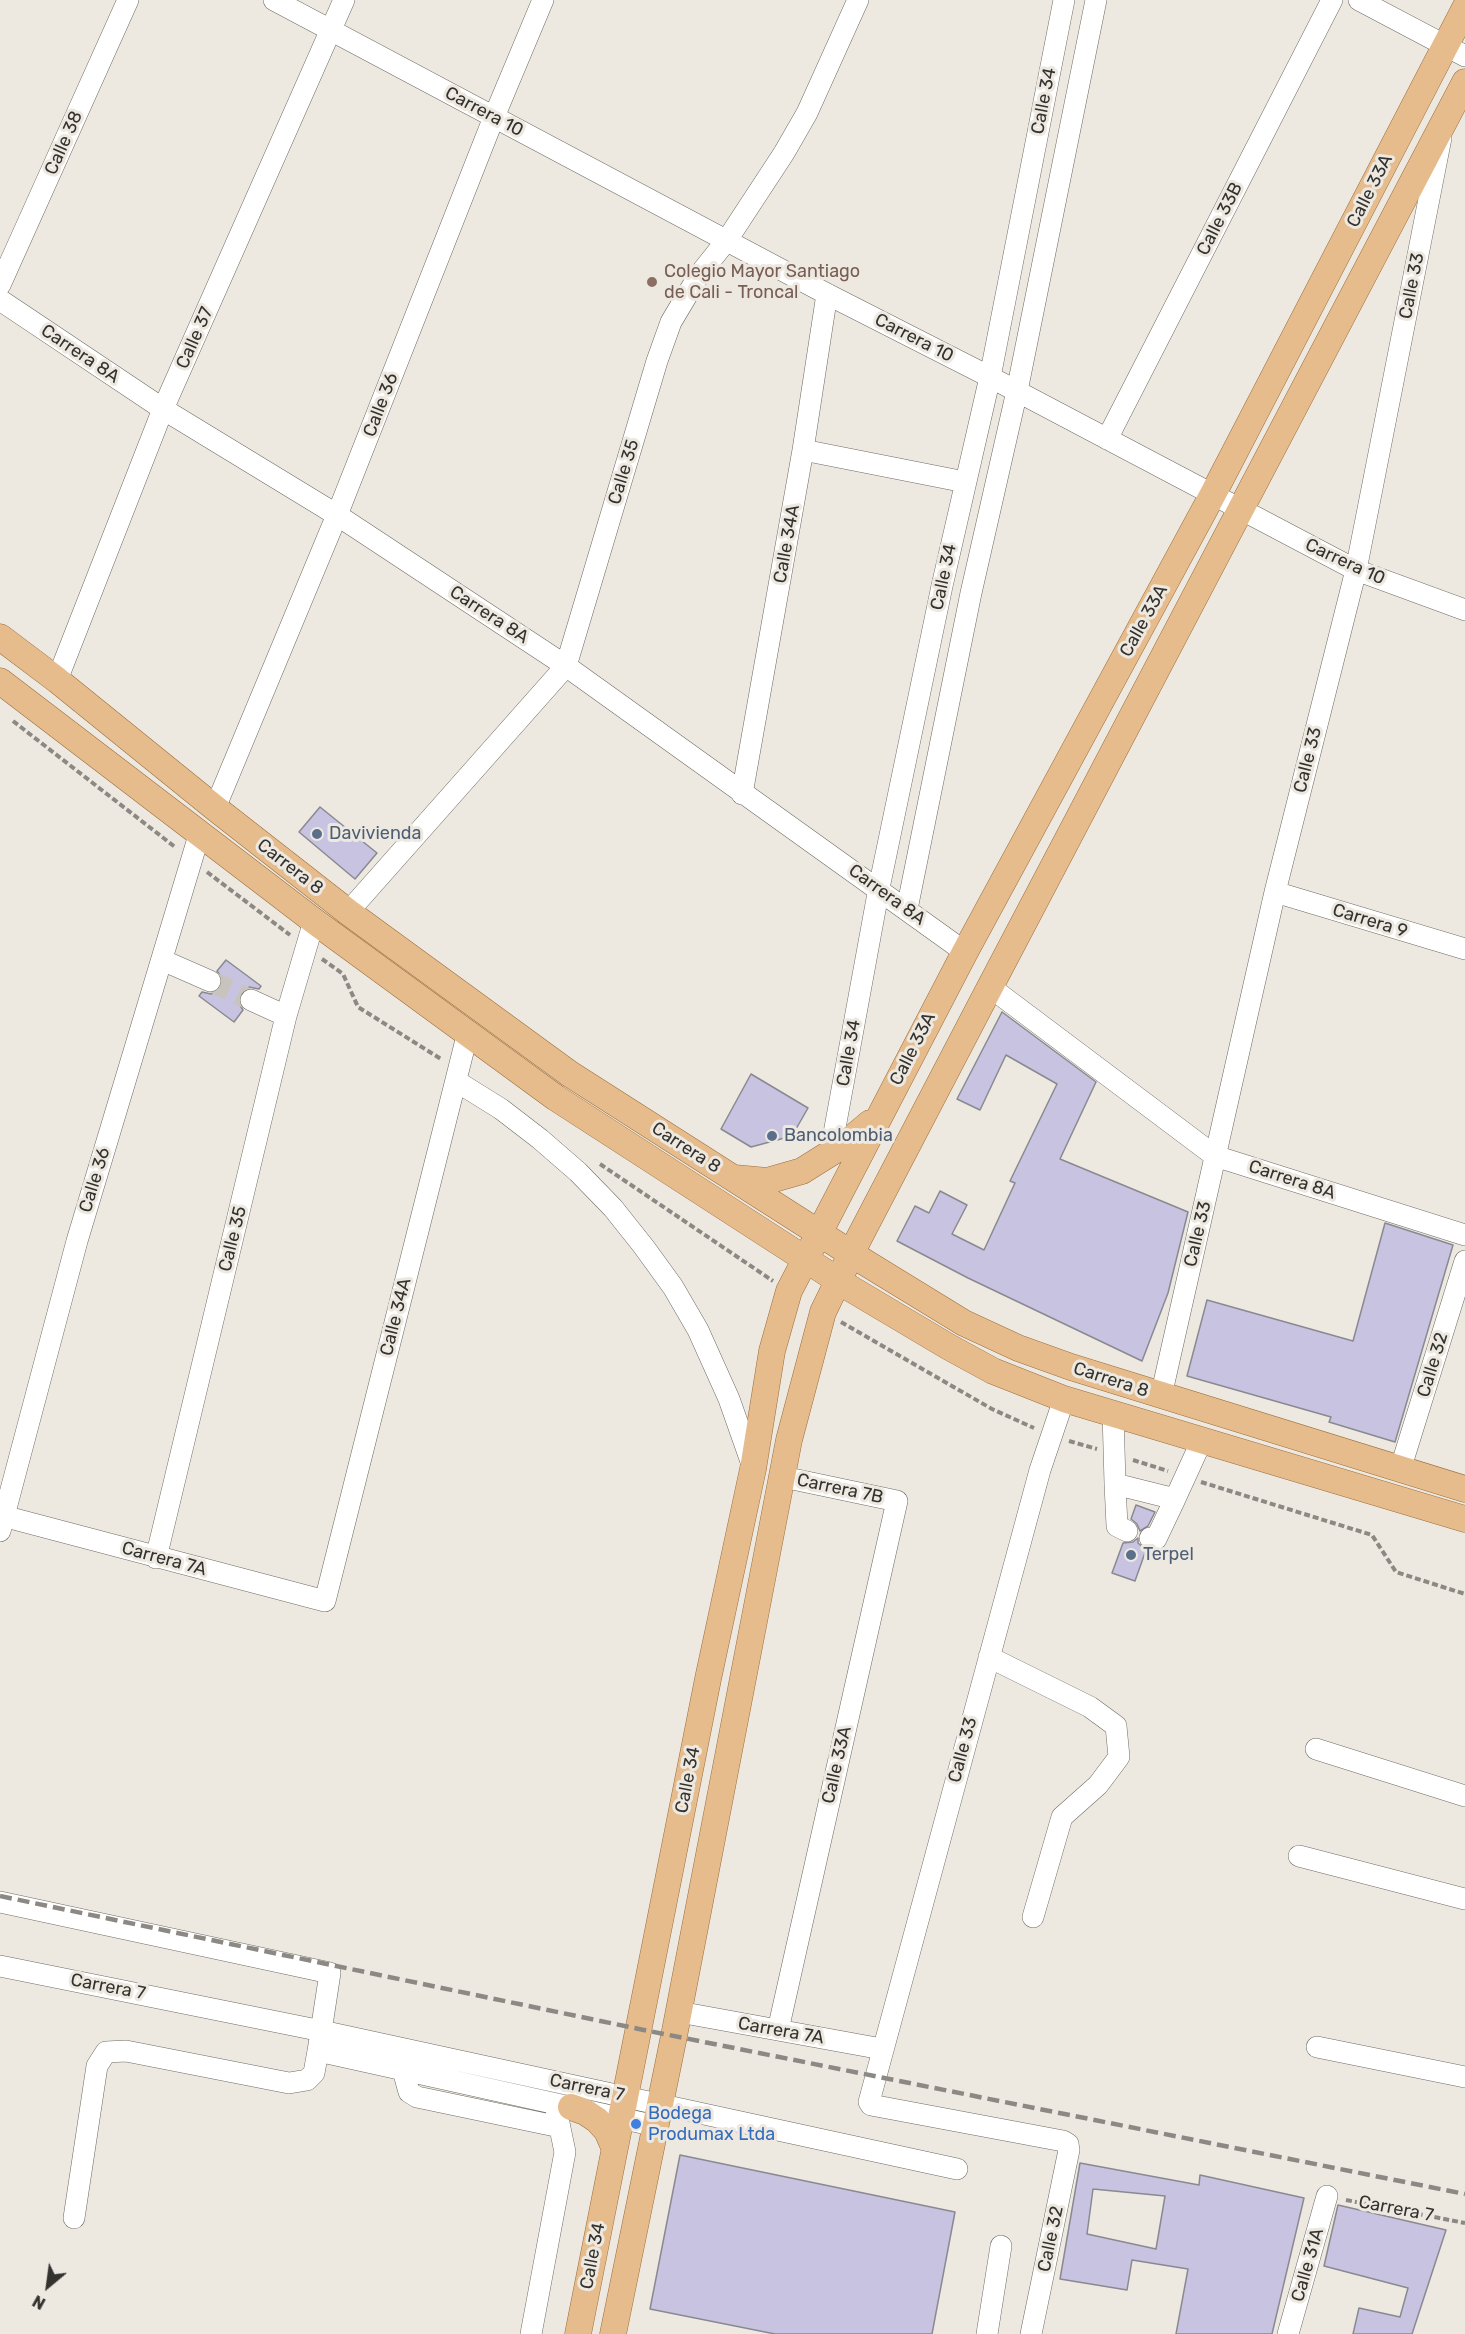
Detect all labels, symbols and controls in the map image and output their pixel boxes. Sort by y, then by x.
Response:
street label: Calle 34 [1027,66,1061,136]
street label: Carrera 10 [441,82,527,142]
street label: Calle 38 [40,108,88,178]
street label: Calle 33A [1342,151,1398,231]
street label: Calle 33B [1192,179,1248,259]
street label: Calle 33 [1395,251,1429,321]
place label: Colegio Mayor Santiago de Cali - Troncal [664,261,860,304]
marker: Colegio Mayor Santiago de Cali - Troncal [645,275,659,289]
street label: Calle 37 [172,304,218,372]
street label: Carrera 10 [871,309,957,367]
street label: Carrera 8A [37,320,123,388]
street label: Calle 36 [359,370,403,440]
street label: Calle 35 [604,437,644,507]
street label: Calle 34A [769,503,805,585]
street label: Carrera 10 [1302,534,1388,590]
street label: Calle 34 [926,542,962,612]
street label: Carrera 8A [445,581,533,649]
street label: Calle 33A [1115,581,1173,661]
street label: Calle 33 [1289,725,1327,795]
place label: Davivienda [329,823,421,845]
marker: Davivienda [310,827,324,841]
street label: Carrera 8 [253,834,327,900]
street label: Carrera 8A [844,860,930,930]
street label: Carrera 9 [1330,899,1410,943]
street label: Calle 33A [885,1009,941,1089]
street label: Calle 34 [833,1018,865,1088]
street label: Carrera 8 [647,1118,725,1178]
place label: Bancolombia [784,1125,893,1147]
marker: Bancolombia [765,1129,779,1143]
street label: Calle 36 [75,1145,115,1215]
street label: Carrera 8A [1246,1156,1338,1204]
street label: Calle 33 [1180,1199,1216,1269]
street label: Calle 35 [214,1204,252,1274]
street label: Calle 34A [376,1276,416,1358]
street label: Calle 32 [1413,1330,1453,1400]
street label: Carrera 8 [1071,1358,1151,1402]
street label: Carrera 7B [795,1469,885,1509]
street label: Carrera 7A [119,1537,209,1581]
place label: Terpel [1143,1544,1194,1566]
marker: Terpel [1124,1548,1138,1562]
street label: Calle 33 [944,1715,982,1785]
street label: Calle 33A [818,1724,856,1806]
street label: Calle 34 [671,1745,705,1815]
street label: Carrera 7 [69,1969,147,2005]
street label: Carrera 7A [736,2013,826,2049]
street label: Carrera 7 [548,2070,626,2106]
place label: Bodega Produmax Ltda [648,2103,775,2146]
marker: Bodega Produmax Ltda [629,2117,643,2131]
street label: Carrera 7 [1357,2191,1435,2227]
street label: Calle 32 [1034,2204,1068,2274]
street label: Calle 34 [576,2221,610,2291]
street label: Calle 31A [1287,2226,1329,2304]
north arrow [18,2256,78,2316]
text: N [29,2291,49,2313]

